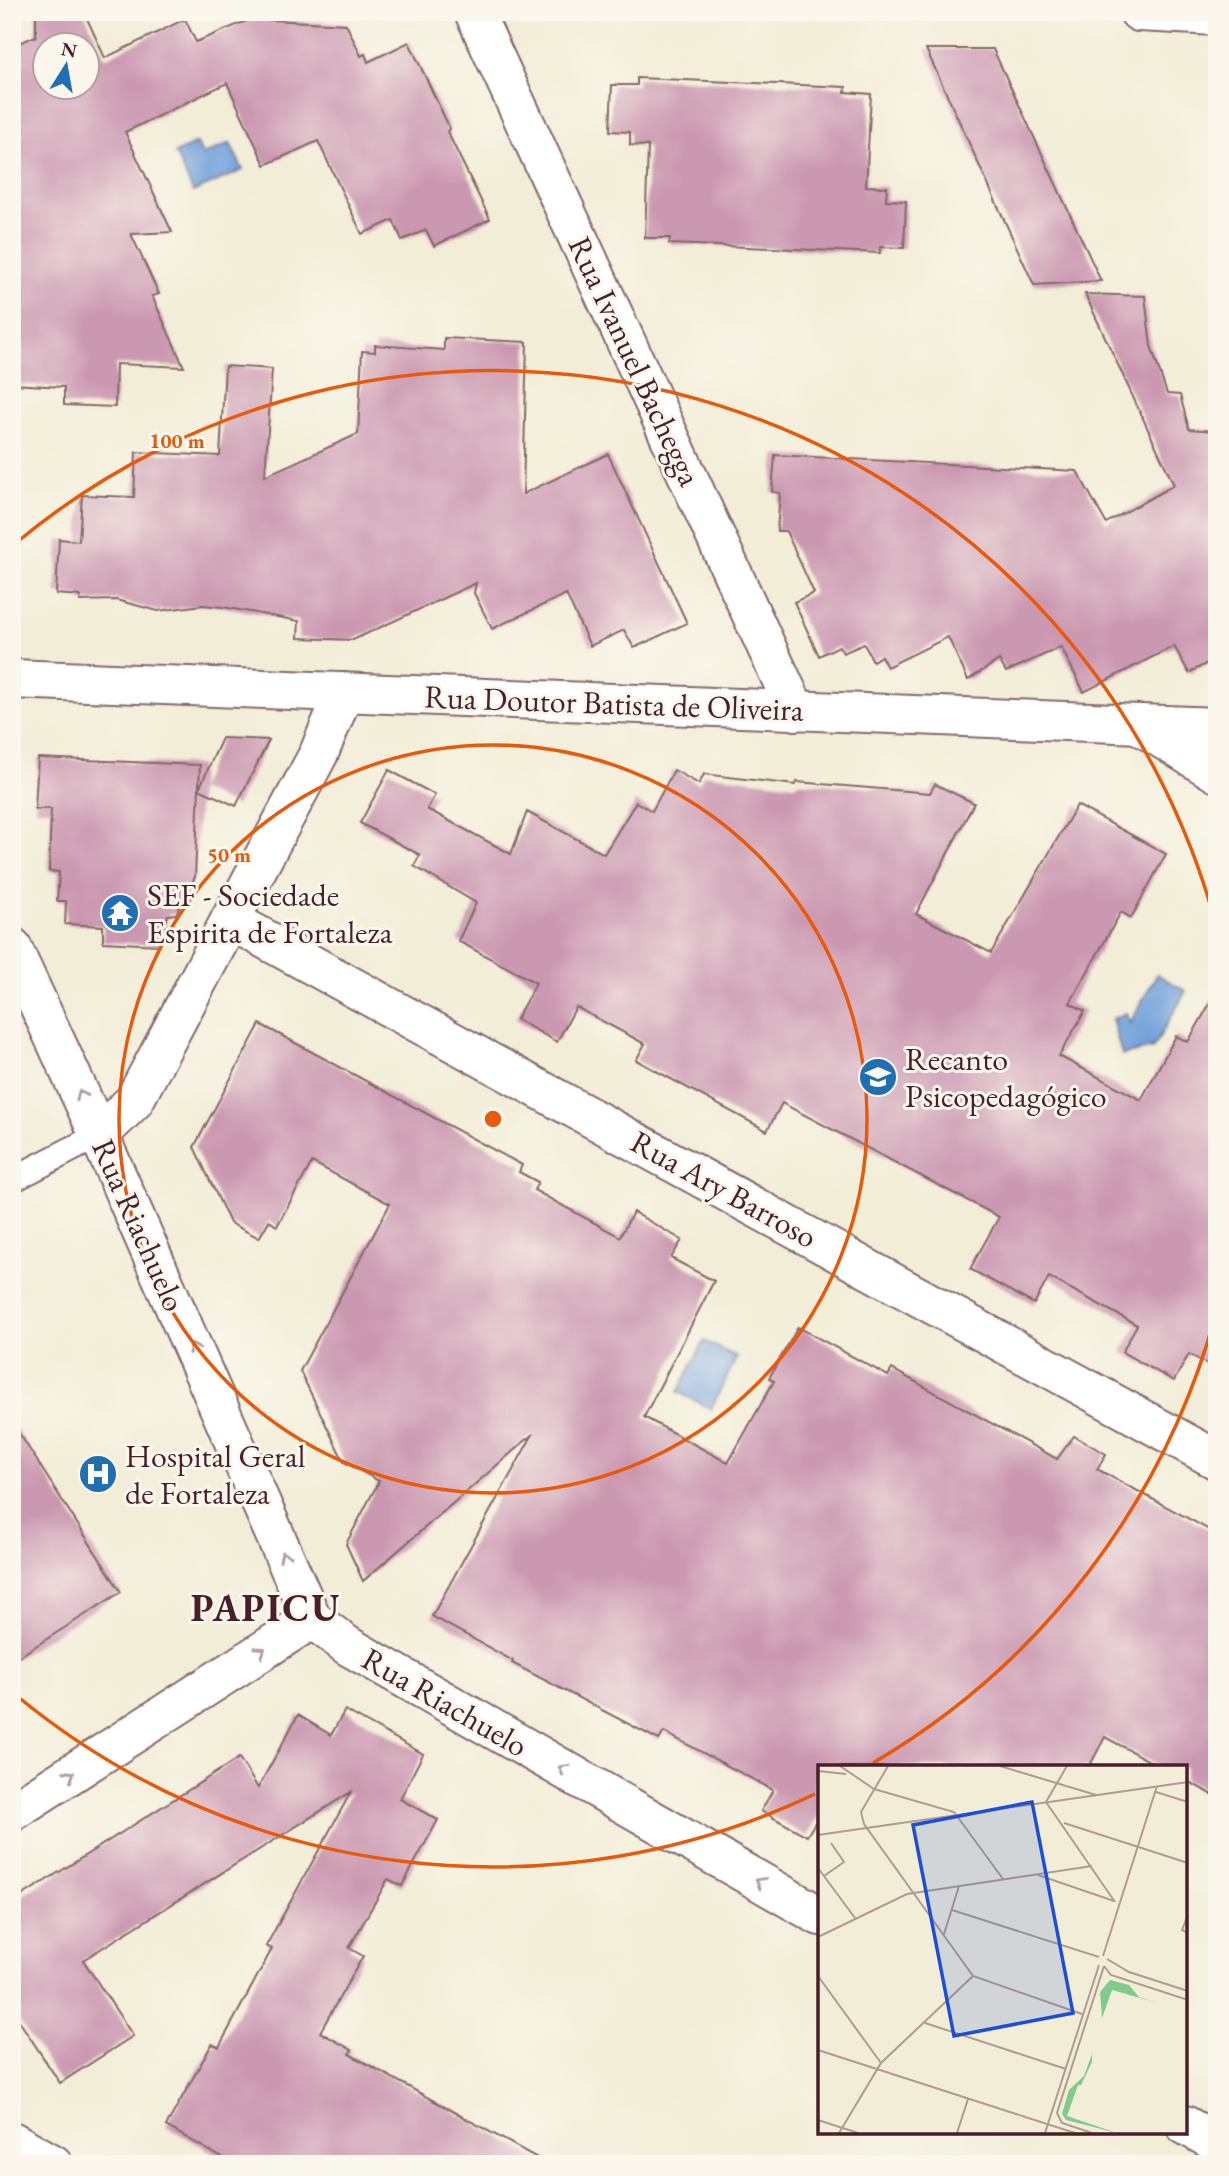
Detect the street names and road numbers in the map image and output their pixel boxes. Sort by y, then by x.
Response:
street label: Rua Ivanuel Bachegga [559,230,711,493]
street label: Rua Doutor Batista de Oliveira [424,675,805,731]
street label: Rua Ary Barroso [623,1120,825,1258]
street label: Rua Riachuelo [82,1132,196,1318]
street label: Rua Riachuelo [355,1638,535,1766]

